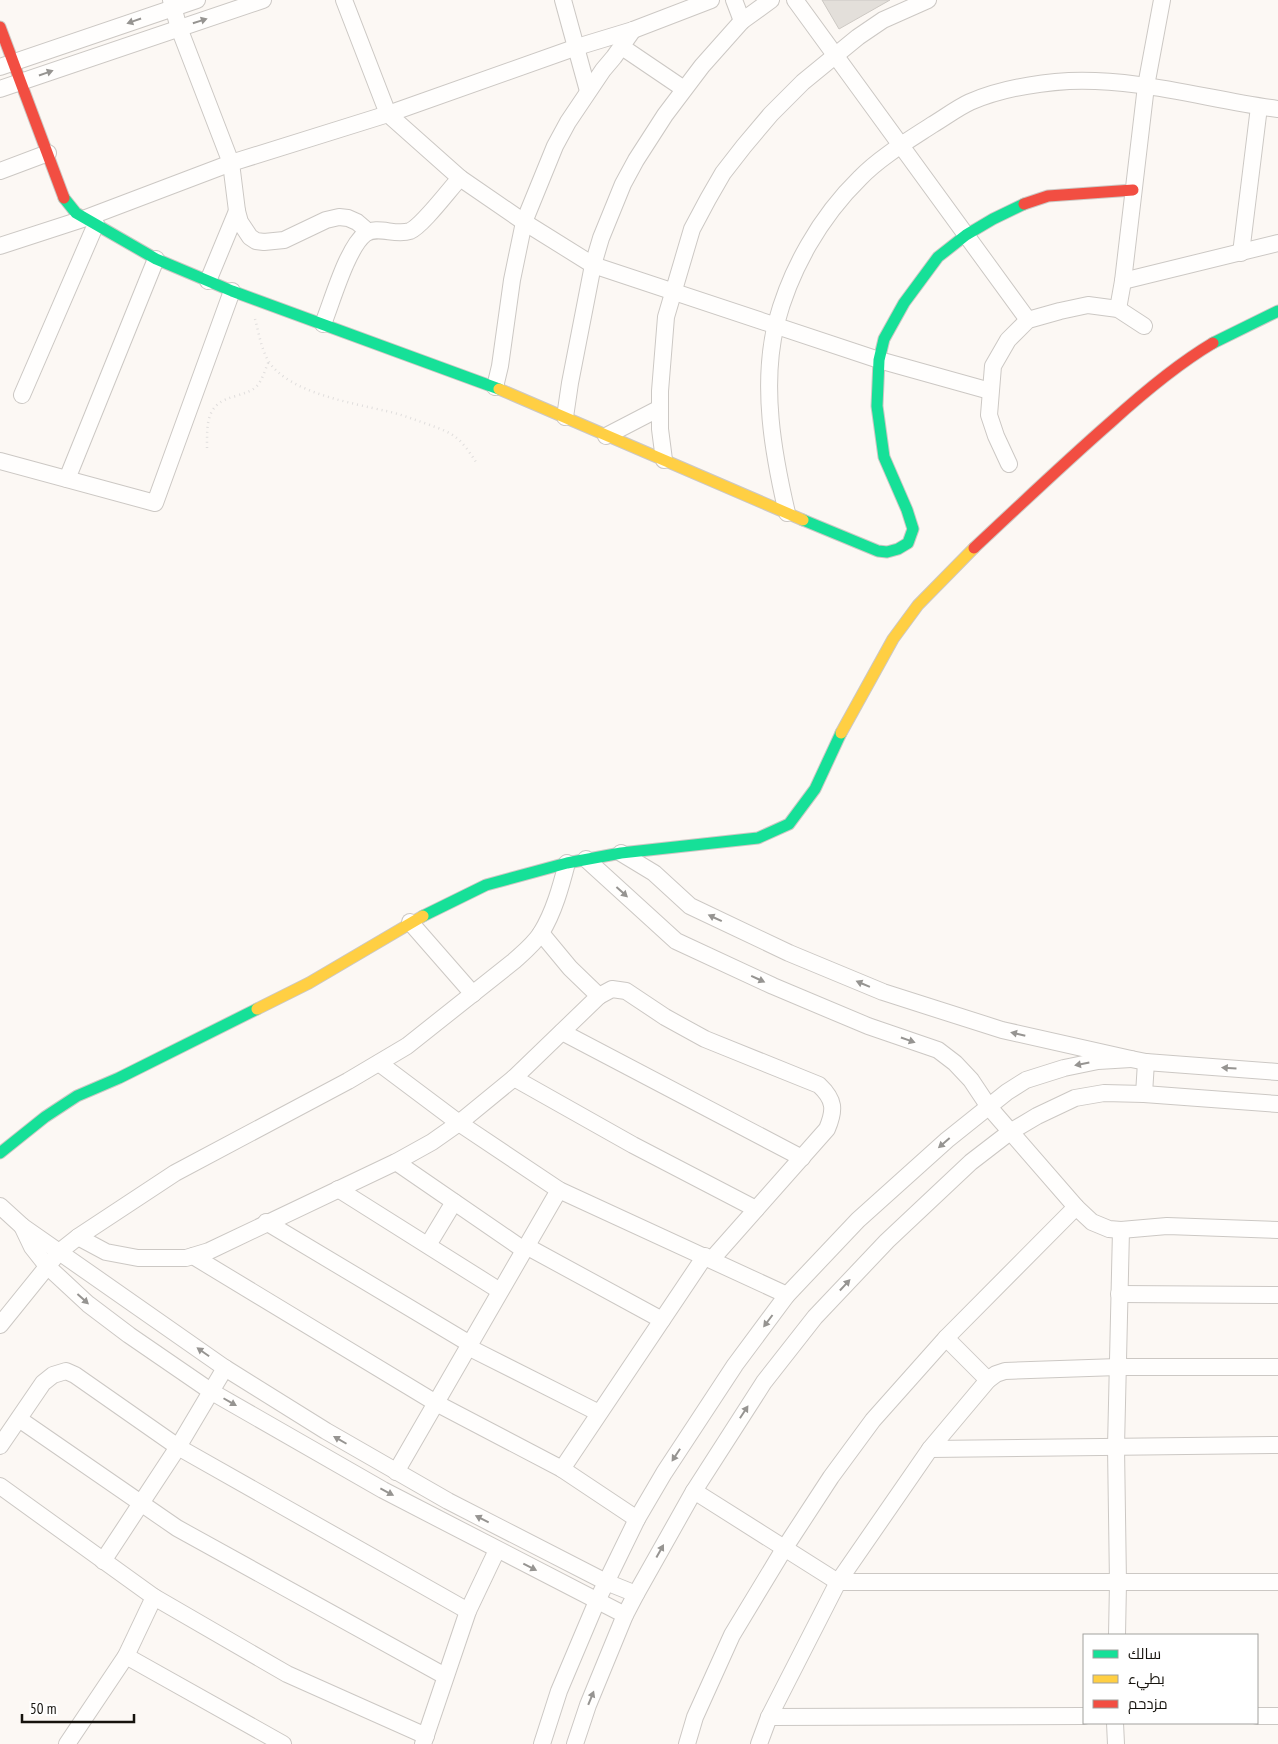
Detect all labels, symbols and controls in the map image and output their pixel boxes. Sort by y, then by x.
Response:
one-way arrow [193,17,208,25]
one-way arrow [127,18,142,25]
one-way arrow [39,69,54,77]
one-way arrow [616,886,628,898]
one-way arrow [708,913,722,921]
one-way arrow [751,975,765,983]
one-way arrow [855,980,870,988]
one-way arrow [1010,1030,1025,1038]
one-way arrow [901,1036,916,1044]
one-way arrow [1075,1060,1090,1068]
one-way arrow [1221,1064,1237,1072]
one-way arrow [937,1138,950,1149]
one-way arrow [839,1280,851,1292]
one-way arrow [76,1293,88,1305]
one-way arrow [763,1314,773,1328]
one-way arrow [196,1347,210,1357]
one-way arrow [224,1398,237,1407]
one-way arrow [740,1406,749,1419]
one-way arrow [334,1435,347,1444]
one-way arrow [672,1448,681,1461]
one-way arrow [379,1488,394,1496]
one-way arrow [475,1515,489,1523]
one-way arrow [656,1544,664,1559]
one-way arrow [523,1563,538,1571]
legend [1083,1634,1258,1724]
text: سالك [1128,1644,1161,1663]
text: بطيء [1128,1669,1165,1691]
one-way arrow [588,1691,596,1705]
scale bar [22,1692,135,1724]
text: مزدحم [1128,1694,1168,1714]
text: 50 m [30,1699,56,1718]

